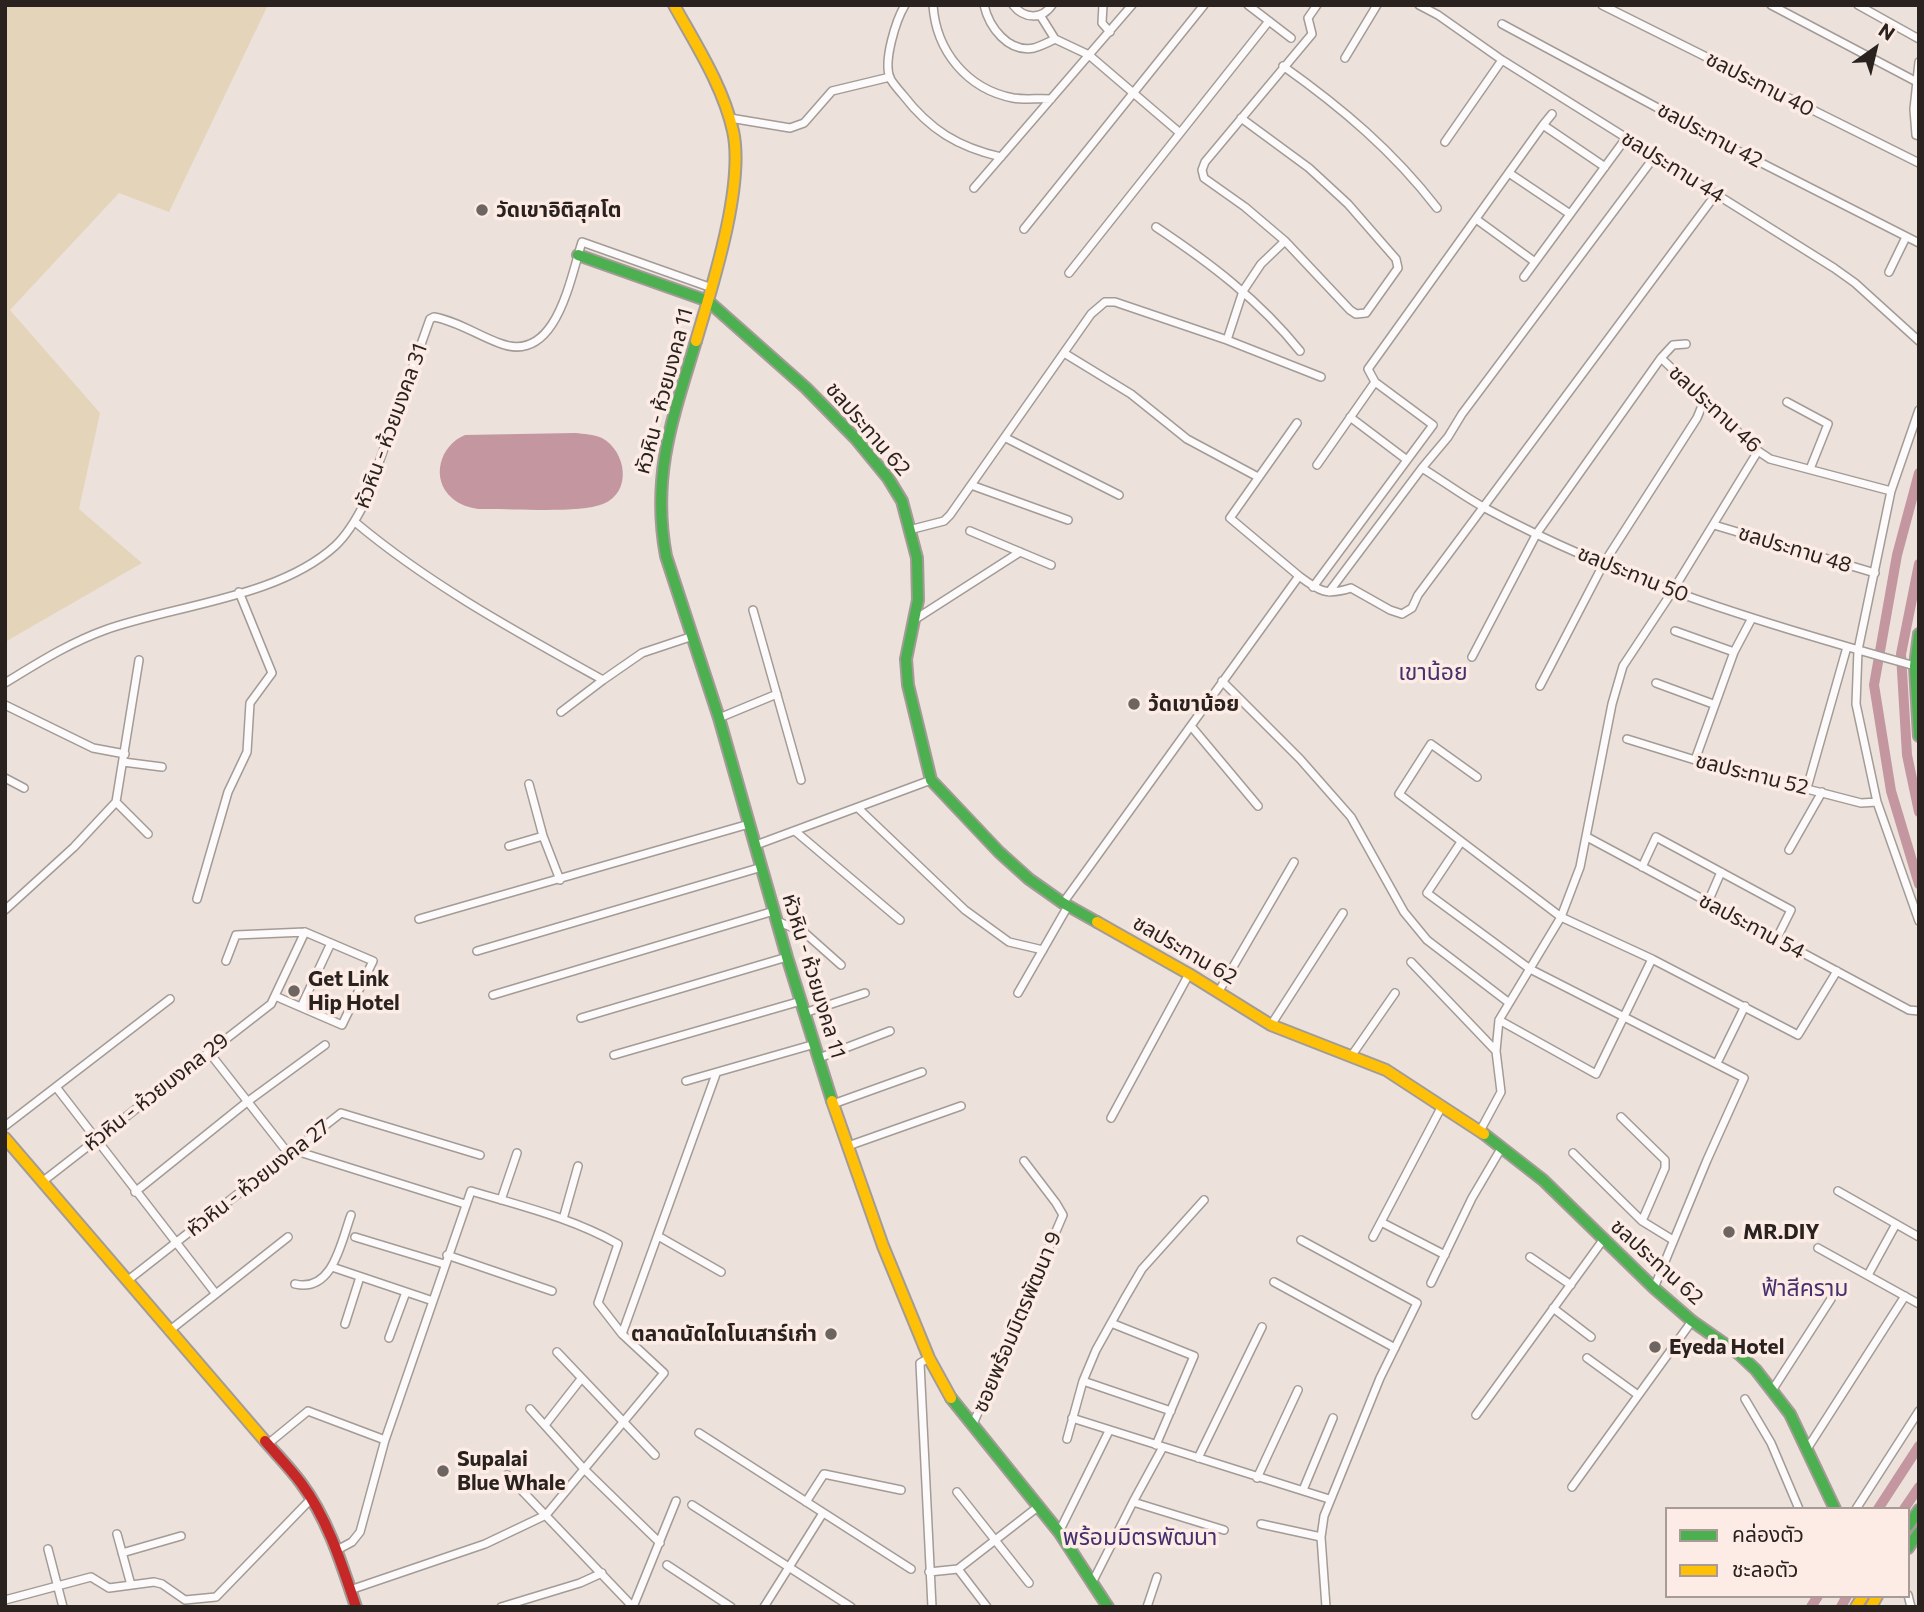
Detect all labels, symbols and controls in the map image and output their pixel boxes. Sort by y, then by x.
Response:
north arrow [1840,14,1910,84]
text: N [1875,18,1899,45]
street label: ชลประทาน 40 [1702,46,1818,122]
street label: ชลประทาน 42 [1653,97,1767,173]
street label: ชลประทาน 44 [1617,125,1729,209]
place label: วัดเขาอิติสุคโต [496,197,621,223]
marker: วัดเขาอิติสุคโต [474,202,490,218]
street label: หัวหิน - ห้วยมงคล 11 [630,305,698,477]
street label: หัวหิน - ห้วยมงคล 31 [349,340,433,512]
street label: ชลประทาน 46 [1664,360,1766,458]
street label: ชลประทาน 62 [820,377,916,481]
street label: ชลประทาน 48 [1735,520,1855,578]
street label: ชลประทาน 50 [1574,540,1692,608]
district label: เขาน้อย [1398,658,1468,686]
place label: ว้ดเขาน้อย [1148,691,1239,717]
marker: ว้ดเขาน้อย [1126,696,1142,712]
street label: ชลประทาน 52 [1693,748,1811,800]
street label: ชลประทาน 54 [1695,888,1809,964]
street label: หัวหิน - ห้วยมงคล 11 [777,891,851,1061]
street label: ชลประทาน 62 [1128,910,1242,990]
place label: Get Link Hip Hotel [308,966,400,1016]
marker: Get Link Hip Hotel [286,983,302,999]
street label: หัวหิน - ห้วยมงคล 29 [78,1027,234,1157]
street label: หัวหิน - ห้วยมงคล 27 [181,1114,335,1242]
street label: ชลประทาน 62 [1605,1214,1709,1310]
place label: MR.DIY [1743,1219,1820,1245]
marker: MR.DIY [1721,1224,1737,1240]
street label: ซอยพร้อมมิตรพัฒนา 9 [967,1228,1067,1416]
district label: ฟ้าสีคราม [1762,1274,1848,1302]
place label: ตลาดนัดไดโนเสาร์เก่า [631,1321,817,1347]
marker: ตลาดนัดไดโนเสาร์เก่า [823,1326,839,1342]
place label: Eyeda Hotel [1669,1334,1784,1360]
marker: Eyeda Hotel [1647,1339,1663,1355]
place label: Supalai Blue Whale [457,1446,566,1496]
marker: Supalai Blue Whale [435,1463,451,1479]
legend [1665,1507,1910,1598]
text: คล่องตัว [1732,1521,1804,1546]
district label: พร้อมมิตรพัฒนา [1063,1523,1217,1551]
text: ชะลอตัว [1732,1556,1798,1581]

